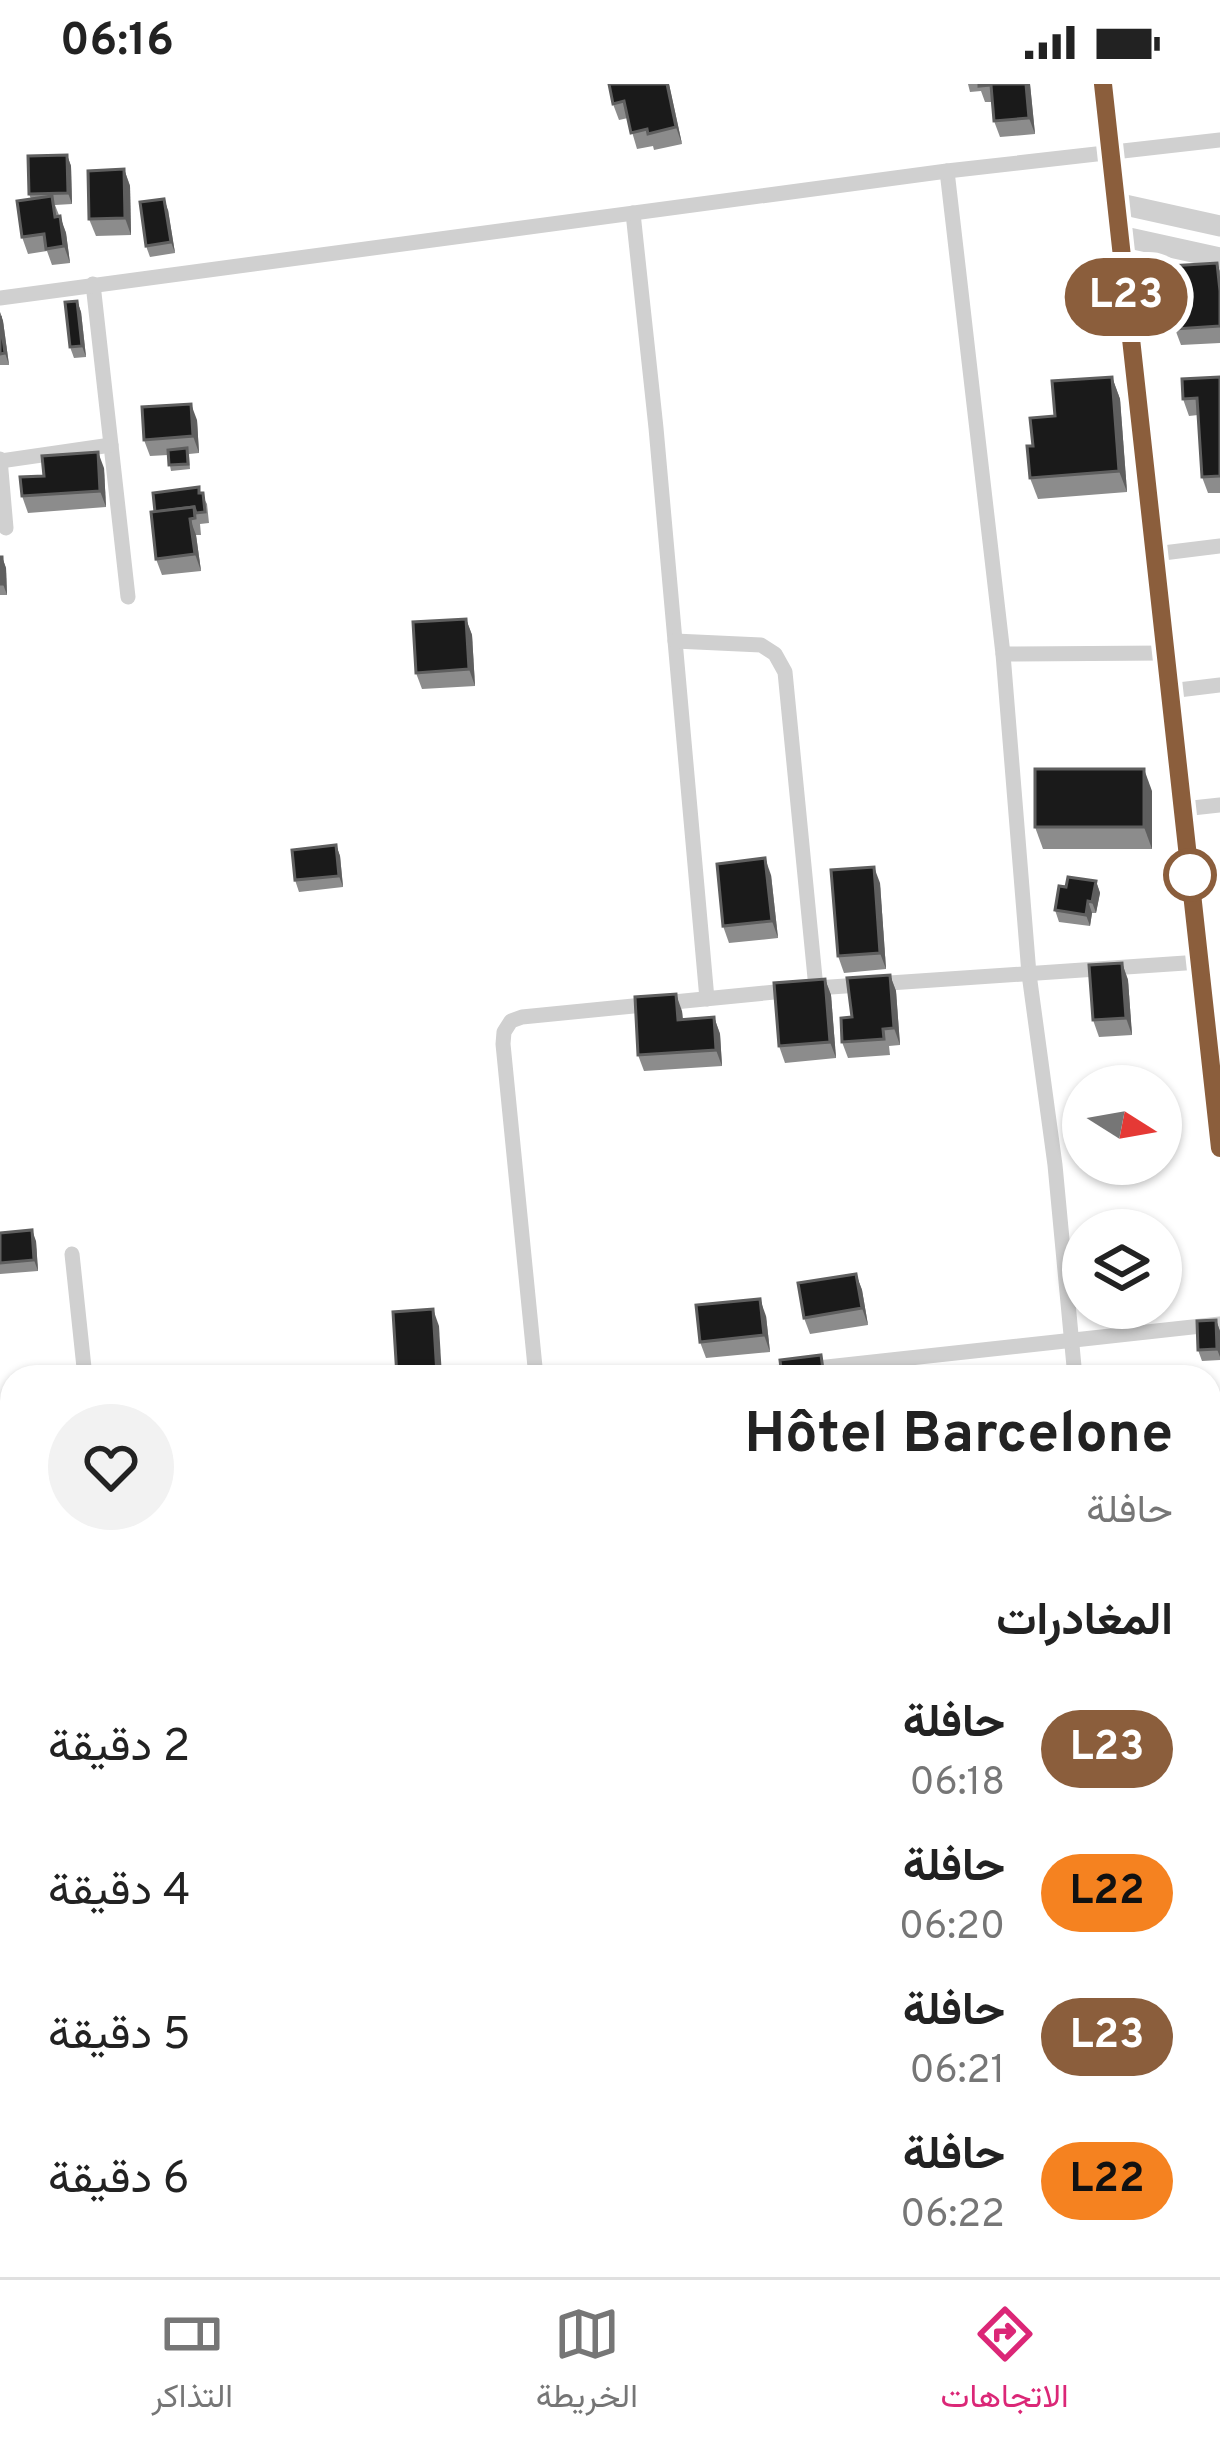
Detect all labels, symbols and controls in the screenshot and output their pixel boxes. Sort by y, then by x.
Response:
text: 06:16 [60,14,174,71]
line badge: L23 [1057,258,1195,336]
text: L23 [1089,270,1163,323]
unlabelled marker [1165,850,1215,900]
north arrow [1062,1065,1182,1185]
map controls [1062,1065,1182,1329]
button: layers [1062,1209,1182,1329]
text: Hôtel Barcelone [744,1401,1173,1473]
button: heart [48,1404,174,1530]
text: حافلة [1086,1488,1173,1537]
text: المغادرات [996,1594,1173,1651]
text: حافلة [903,1696,1005,1753]
text: 2 دقيقة [48,1720,190,1777]
text: L23 [1070,1722,1144,1775]
text: 06:18 [910,1760,1005,1809]
text: حافلة [903,1840,1005,1897]
text: 4 دقيقة [48,1864,191,1921]
text: L22 [1069,1866,1145,1919]
text: 06:20 [899,1904,1005,1953]
text: حافلة [903,1984,1005,2041]
text: 5 دقيقة [48,2008,191,2065]
text: L23 [1070,2010,1144,2063]
text: 06:21 [909,2048,1005,2097]
text: حافلة [903,2128,1005,2185]
text: 6 دقيقة [48,2152,190,2209]
text: L22 [1069,2154,1145,2207]
text: 06:22 [900,2192,1005,2241]
tab: التذاكر [151,2301,233,2425]
tab: الخريطة [536,2301,638,2425]
tab: الاتجاهات [941,2301,1069,2425]

